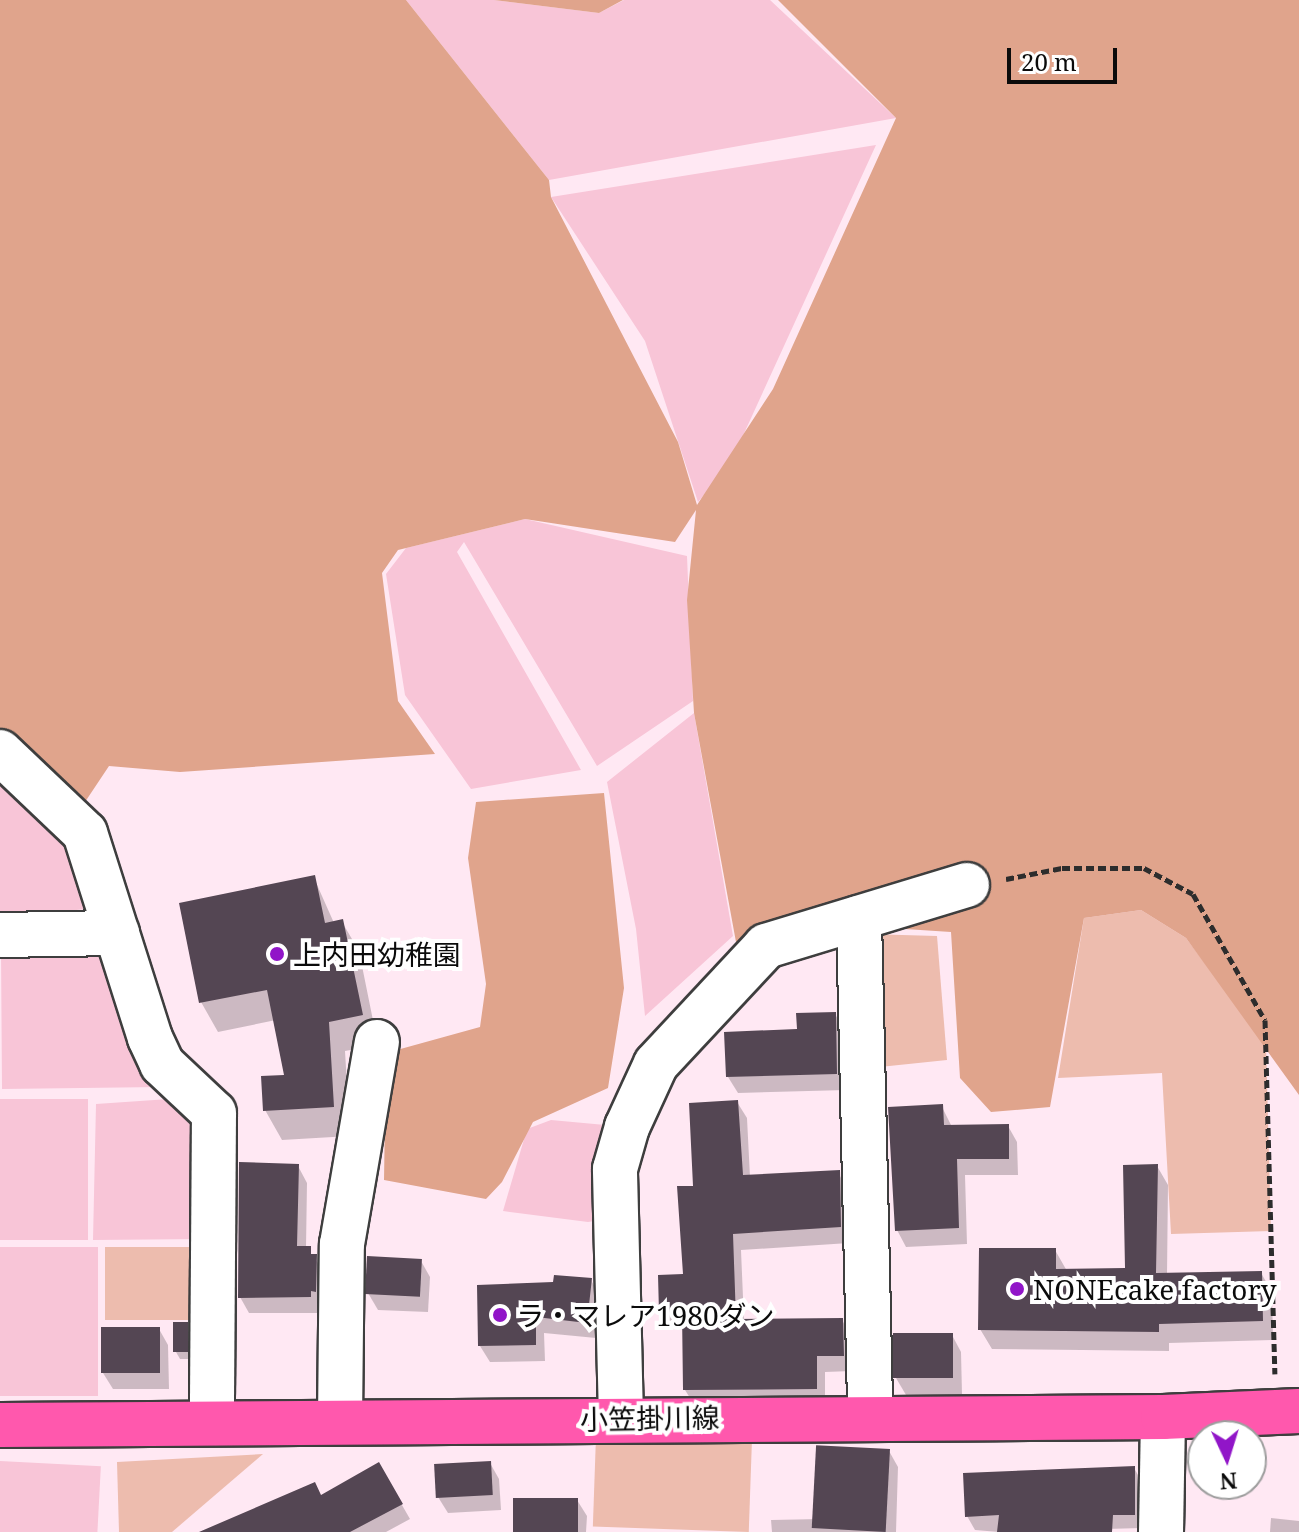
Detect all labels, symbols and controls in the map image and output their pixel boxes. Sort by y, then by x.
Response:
scale bar [1011,32,1121,82]
text: 20 m [1021,45,1077,78]
place label: 上内田幼稚園 [293,937,461,971]
marker: 上内田幼稚園 [268,945,286,963]
place label: NONEcake factory [1033,1272,1276,1306]
marker: NONEcake factory [1008,1280,1026,1298]
place label: ラ・マレア1980ダン [516,1298,775,1332]
marker: ラ・マレア1980ダン [491,1306,509,1324]
street label: 小笠掛川線 [580,1400,720,1436]
north arrow [1187,1420,1267,1500]
text: N [1219,1466,1238,1498]

